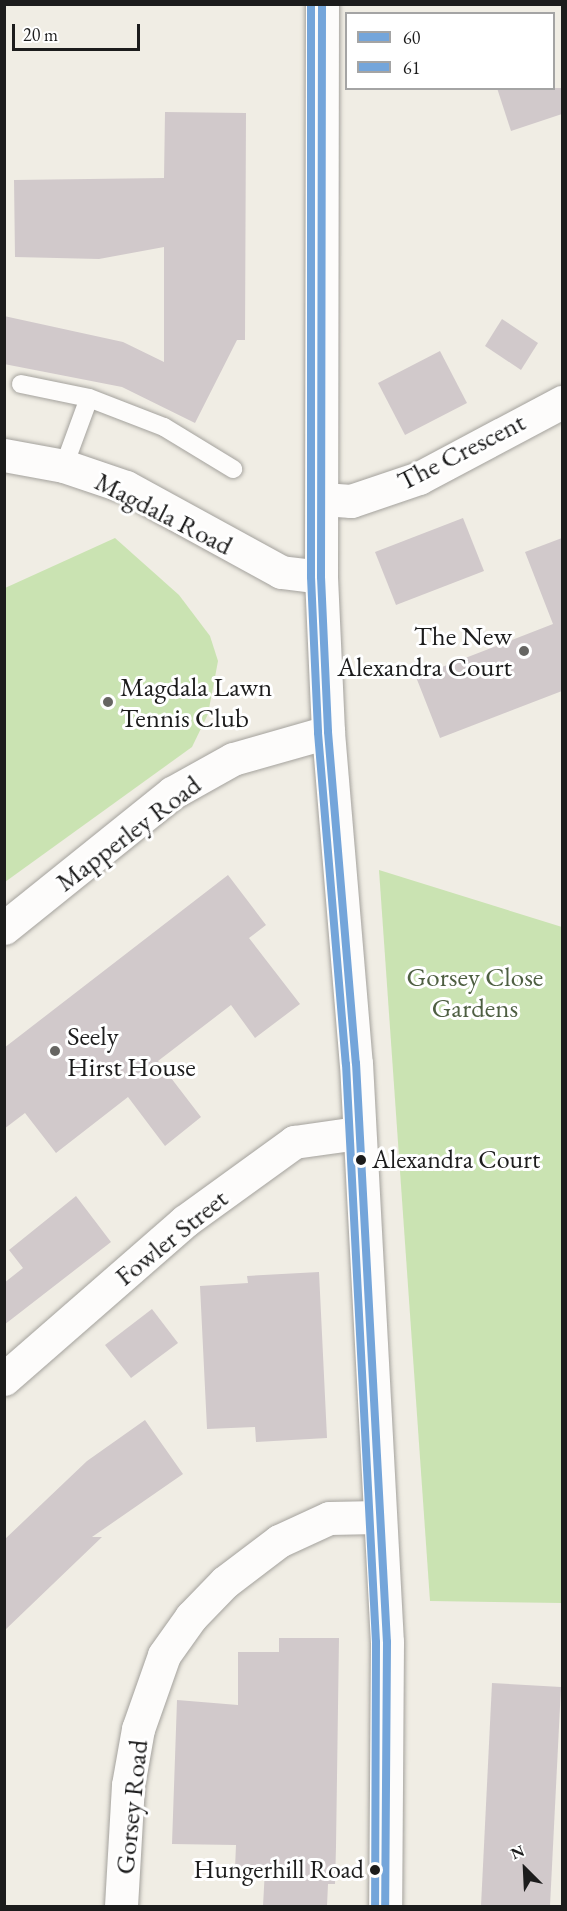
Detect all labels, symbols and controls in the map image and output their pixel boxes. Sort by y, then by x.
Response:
scale bar [15,12,142,50]
legend [345,12,555,90]
text: 20 m [23,23,58,46]
text: 60 [403,26,420,49]
text: 61 [403,56,420,79]
street label: The Crescent [392,405,530,497]
street label: Magdala Road [90,465,238,561]
place label: The New Alexandra Court [337,619,512,682]
marker: The New Alexandra Court [517,644,531,658]
place label: Magdala Lawn Tennis Club [120,670,272,733]
marker: Magdala Lawn Tennis Club [101,695,115,709]
street label: Mapperley Road [49,768,207,898]
park label: Gorsey Close Gardens [407,960,543,1023]
place label: Seely Hirst House [67,1019,196,1082]
marker: Seely Hirst House [48,1044,62,1058]
place label: Alexandra Court [372,1144,540,1176]
marker: Alexandra Court [355,1154,367,1166]
street label: Fowler Street [108,1182,234,1292]
street label: Gorsey Road [108,1738,154,1876]
north arrow [495,1839,555,1899]
text: N [507,1840,528,1864]
place label: Hungerhill Road [194,1854,364,1886]
marker: Hungerhill Road [369,1864,381,1876]

